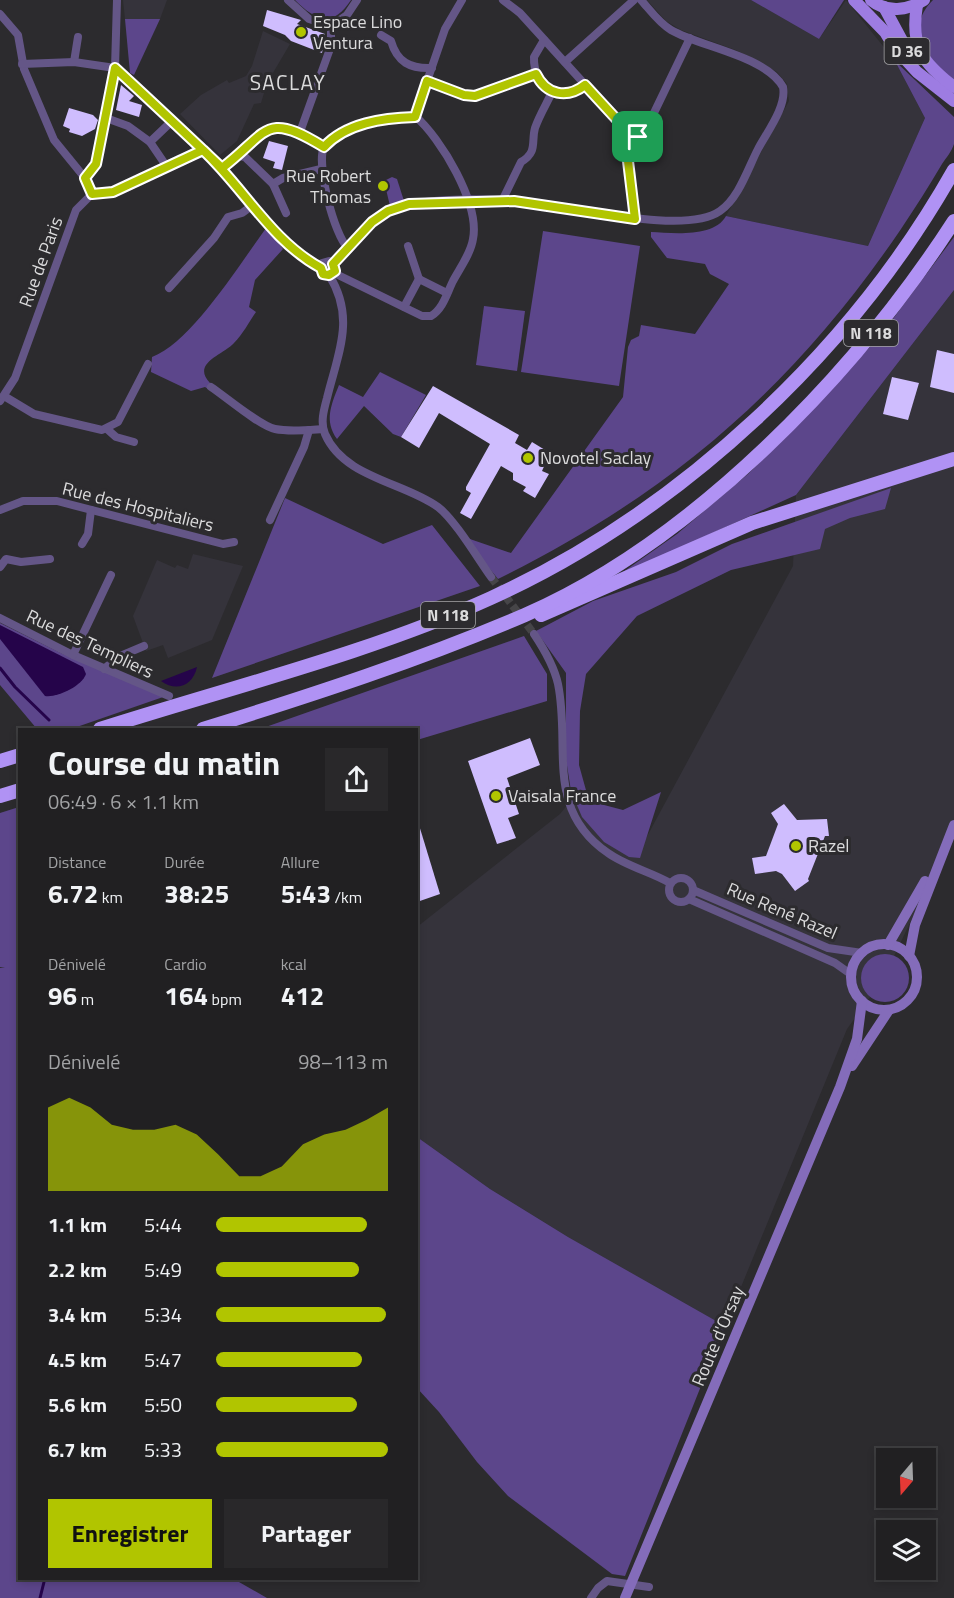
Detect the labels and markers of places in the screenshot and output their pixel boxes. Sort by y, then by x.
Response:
place label: Espace Lino Ventura [313,8,402,56]
marker: Espace Lino Ventura [294,25,308,39]
pin [612,111,663,162]
place label: Rue Robert Thomas [286,162,372,210]
marker: Rue Robert Thomas [376,179,390,193]
place label: Novotel Saclay [540,444,652,471]
marker: Novotel Saclay [521,451,535,465]
place label: Vaisala France [508,782,616,809]
marker: Vaisala France [489,789,503,803]
place label: Razel [808,832,850,859]
marker: Razel [789,839,803,853]

